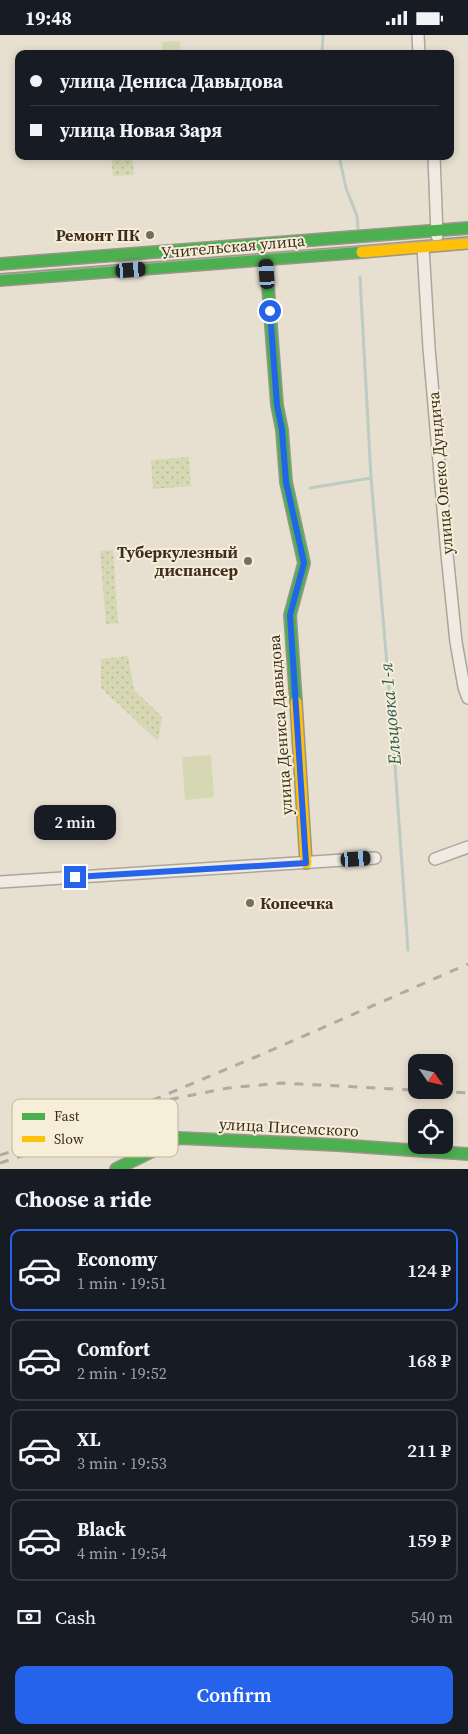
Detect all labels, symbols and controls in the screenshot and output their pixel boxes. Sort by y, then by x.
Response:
text: 19:48 [25,5,72,31]
text: улица Дениса Давыдова [60,68,283,94]
text: улица Новая Заря [60,117,222,143]
place label: Ремонт ПК [56,224,141,246]
marker: Ремонт ПК [144,229,156,241]
street label: Учительская улица [160,229,307,263]
car [258,259,275,289]
car [115,261,146,279]
route start [259,300,281,322]
street label: улица Олеко Дундича [422,390,458,555]
place label: Туберкулезный диспансер [117,541,239,581]
marker: Туберкулезный диспансер [242,555,254,567]
street label: улица Дениса Давыдова [263,633,297,816]
water label: Ельцовка 1-я [373,662,407,767]
callout: 2 min [34,805,116,839]
text: 2 min [54,811,96,833]
car [340,850,371,868]
route end [64,866,86,888]
place label: Копеечка [260,892,334,914]
marker: Копеечка [244,897,256,909]
north arrow [408,1054,452,1099]
map controls [408,1054,453,1154]
legend [12,1099,178,1157]
text: Fast [54,1106,80,1126]
button: locate [408,1109,453,1154]
street label: улица Писемского [218,1112,360,1142]
text: Slow [54,1129,84,1149]
text: Choose a ride [15,1184,152,1214]
text: Economy [77,1246,158,1272]
icon: car [17,1248,62,1293]
text: 124 ₽ [407,1257,451,1283]
text: 1 min · 19:51 [77,1272,167,1294]
text: Comfort [77,1336,150,1362]
icon: car [17,1338,62,1383]
text: 168 ₽ [407,1347,451,1373]
text: 2 min · 19:52 [77,1362,167,1384]
text: XL [77,1426,100,1452]
icon: car [17,1428,62,1473]
text: 211 ₽ [407,1437,451,1463]
text: 3 min · 19:53 [77,1452,167,1474]
text: Black [77,1516,126,1542]
icon: car [17,1518,62,1563]
text: 159 ₽ [407,1527,451,1553]
text: 4 min · 19:54 [77,1542,167,1564]
icon: cash [15,1603,43,1631]
text: Cash [55,1604,96,1630]
text: 540 m [411,1606,453,1628]
button: Confirm [15,1666,453,1724]

